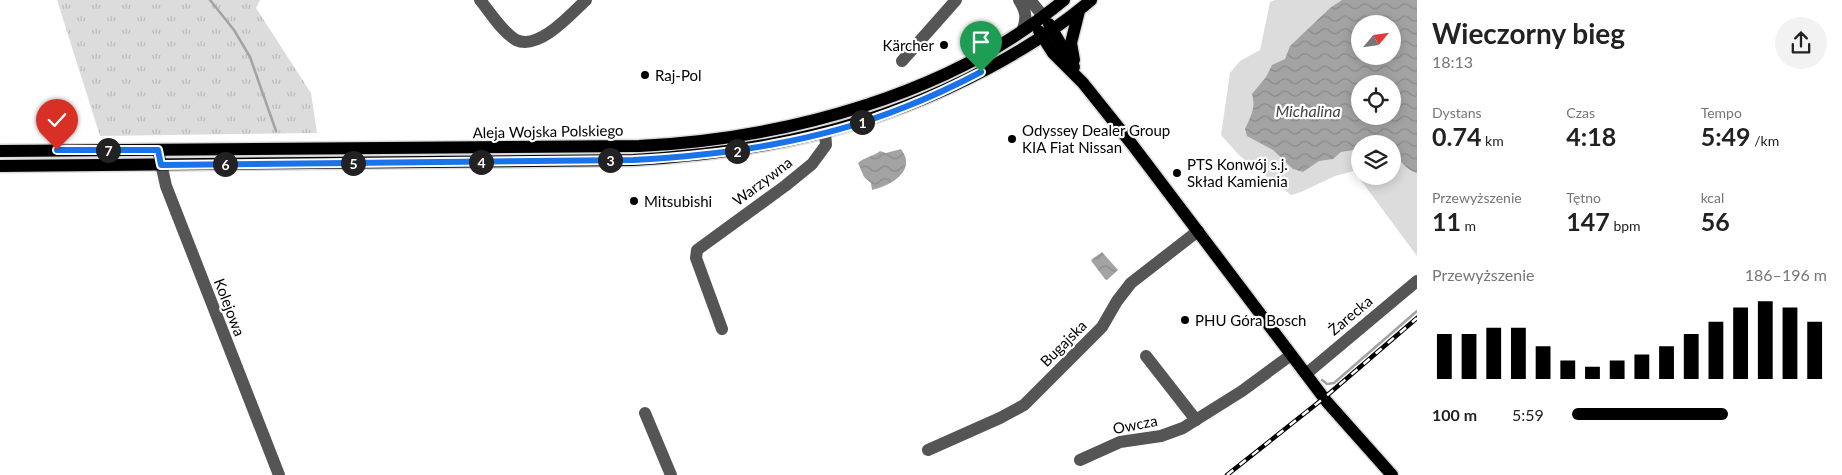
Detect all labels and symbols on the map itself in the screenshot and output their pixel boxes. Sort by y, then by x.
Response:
north arrow [1351,15,1401,65]
pin [960,21,1002,72]
place label: Kärcher [883,36,935,54]
marker: Kärcher [938,39,950,51]
place label: Raj-Pol [655,66,702,84]
marker: Raj-Pol [639,69,651,81]
pin [36,99,78,150]
water label: Michalina [1275,101,1341,120]
pin: 1 [850,110,874,134]
street label: Aleja Wojska Polskiego [472,121,624,141]
place label: Odyssey Dealer Group KIA Fiat Nissan [1022,121,1170,156]
marker: Odyssey Dealer Group KIA Fiat Nissan [1006,133,1018,145]
pin: 7 [96,138,120,162]
pin: 2 [724,138,750,164]
pin: 3 [598,148,622,172]
pin: 5 [340,150,366,176]
pin: 4 [468,150,494,174]
pin: 6 [212,152,238,176]
street label: Warzywna [729,153,795,209]
place label: PTS Konwój s.j. Skład Kamienia [1187,155,1288,190]
marker: PTS Konwój s.j. Skład Kamienia [1171,167,1183,179]
place label: Mitsubishi [644,192,712,210]
marker: Mitsubishi [628,195,640,207]
street label: Kolejowa [211,276,249,338]
street label: Żarecka [1324,291,1376,339]
place label: PHU Góra Bosch [1195,311,1306,329]
marker: PHU Góra Bosch [1179,314,1191,326]
street label: Bugajska [1036,316,1090,370]
street label: Owcza [1111,411,1159,437]

